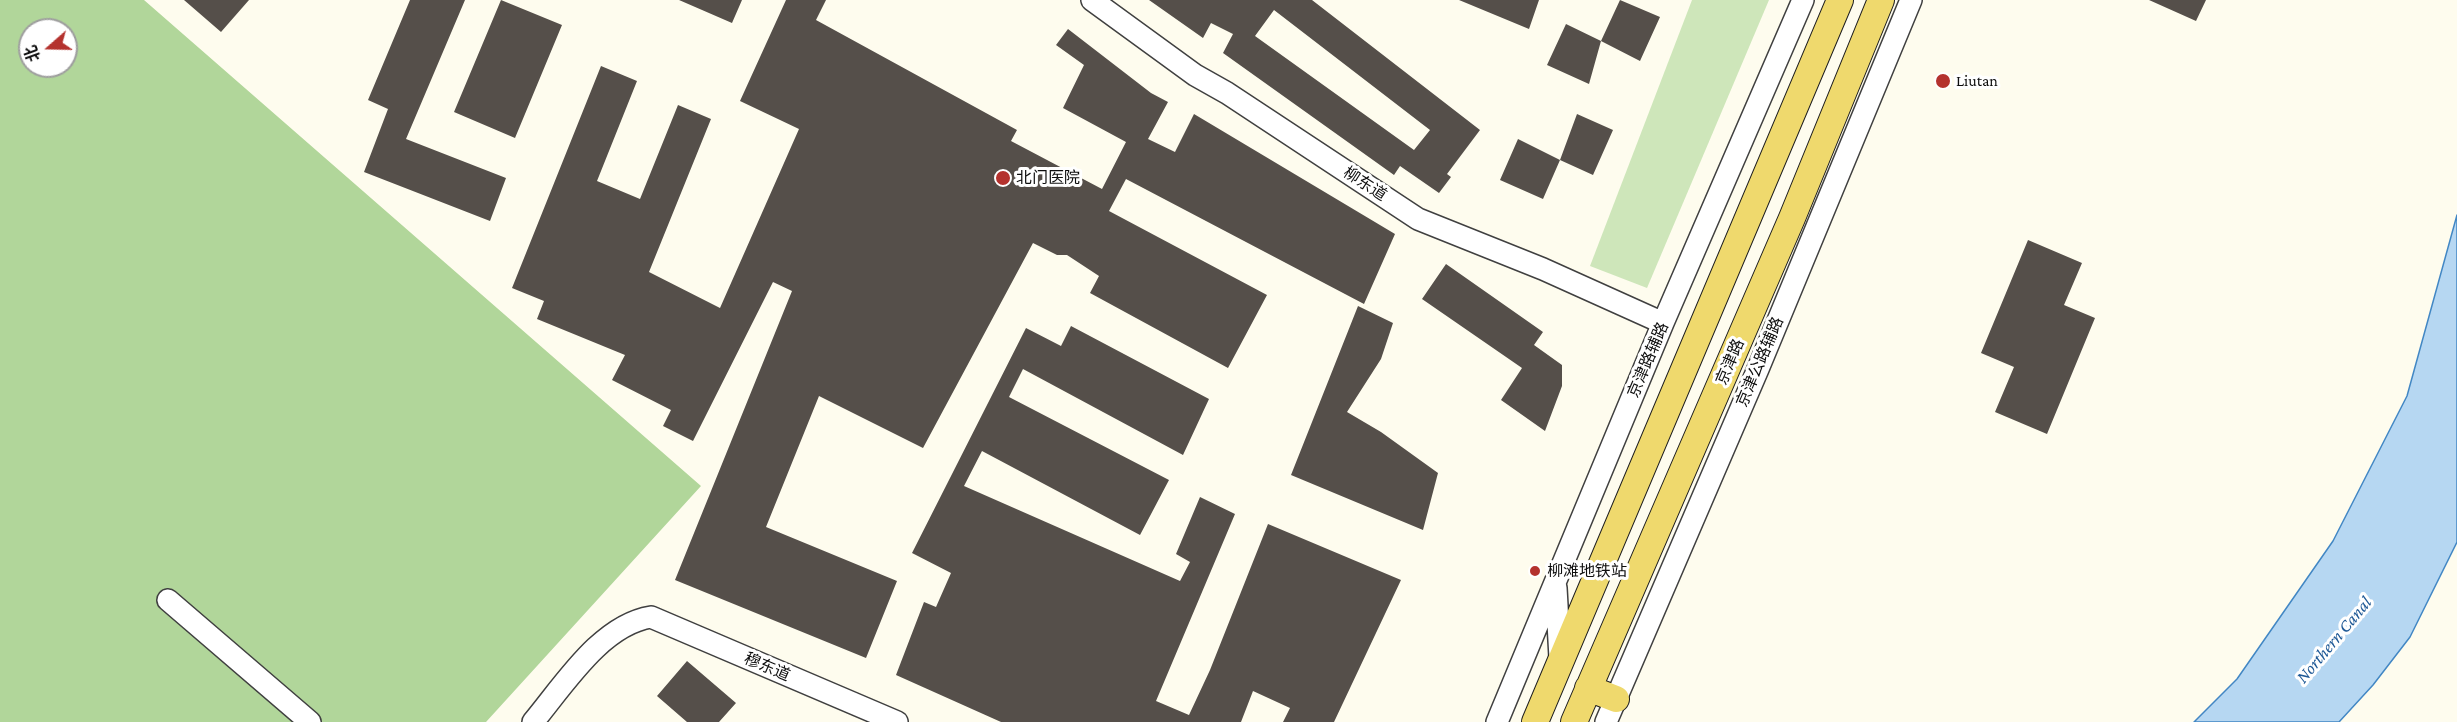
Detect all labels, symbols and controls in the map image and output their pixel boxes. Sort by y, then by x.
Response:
north arrow [18,18,78,78]
text: 北 [22,43,43,64]
place label: Liutan [1956,71,1998,91]
marker: Liutan [1934,72,1952,90]
street label: 柳东道 [1340,163,1390,205]
place label: 北门医院 [1016,168,1080,188]
marker: 北门医院 [994,169,1012,187]
street label: 京津公路辅路 [1732,314,1788,410]
street label: 京津路辅路 [1624,319,1672,401]
street label: 京津路 [1712,336,1748,388]
place label: 柳滩地铁站 [1547,561,1627,581]
marker: 柳滩地铁站 [1528,564,1542,578]
water label: Northern Canal [2292,592,2376,688]
street label: 穆东道 [741,649,793,685]

